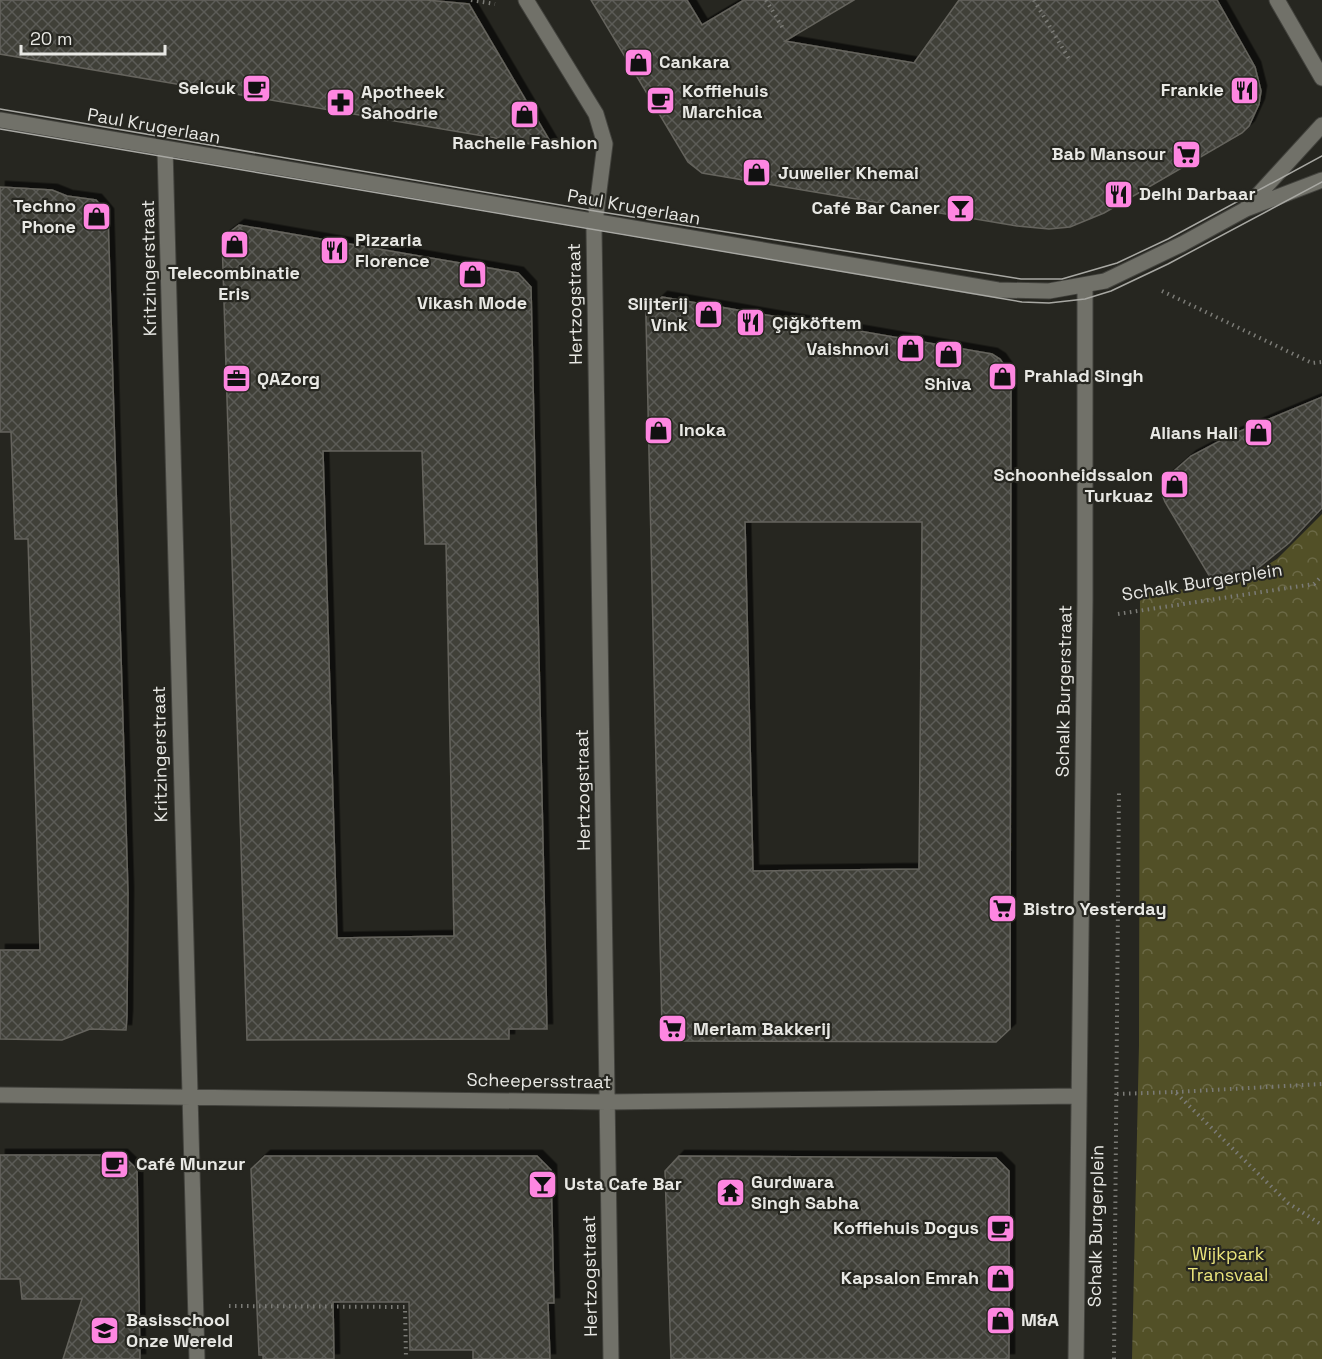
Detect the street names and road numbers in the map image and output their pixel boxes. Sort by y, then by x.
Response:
street label: Paul Krugerlaan [86,102,222,149]
street label: Paul Krugerlaan [566,183,702,230]
street label: Kritzingerstraat [136,200,161,336]
street label: Hertzogstraat [562,243,587,365]
street label: Schalk Burgerplein [1120,557,1284,606]
street label: Schalk Burgerstraat [1050,605,1077,777]
street label: Kritzingerstraat [147,686,172,822]
street label: Hertzogstraat [570,729,595,851]
street label: Scheepersstraat [466,1068,612,1093]
street label: Schalk Burgerplein [1083,1145,1108,1307]
street label: Hertzogstraat [577,1215,602,1337]

